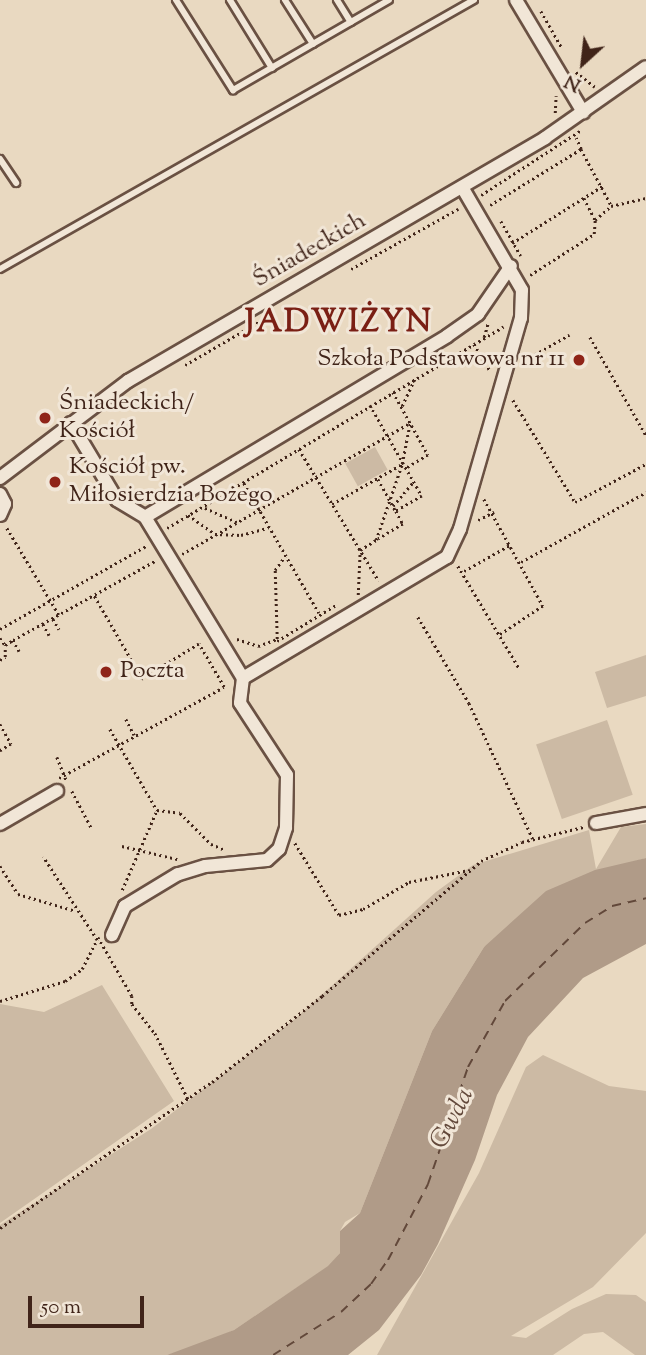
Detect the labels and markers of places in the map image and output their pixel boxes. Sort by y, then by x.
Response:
place label: Szkoła Podstawowa nr 11 [317,346,565,374]
marker: Szkoła Podstawowa nr 11 [571,352,587,368]
place label: Śniadeckich/ Kościół [59,390,194,446]
marker: Śniadeckich/ Kościół [37,410,53,426]
place label: Kościół pw. Miłosierdzia Bożego [69,454,273,510]
marker: Kościół pw. Miłosierdzia Bożego [47,474,63,490]
place label: Poczta [120,658,185,686]
marker: Poczta [98,664,114,680]

